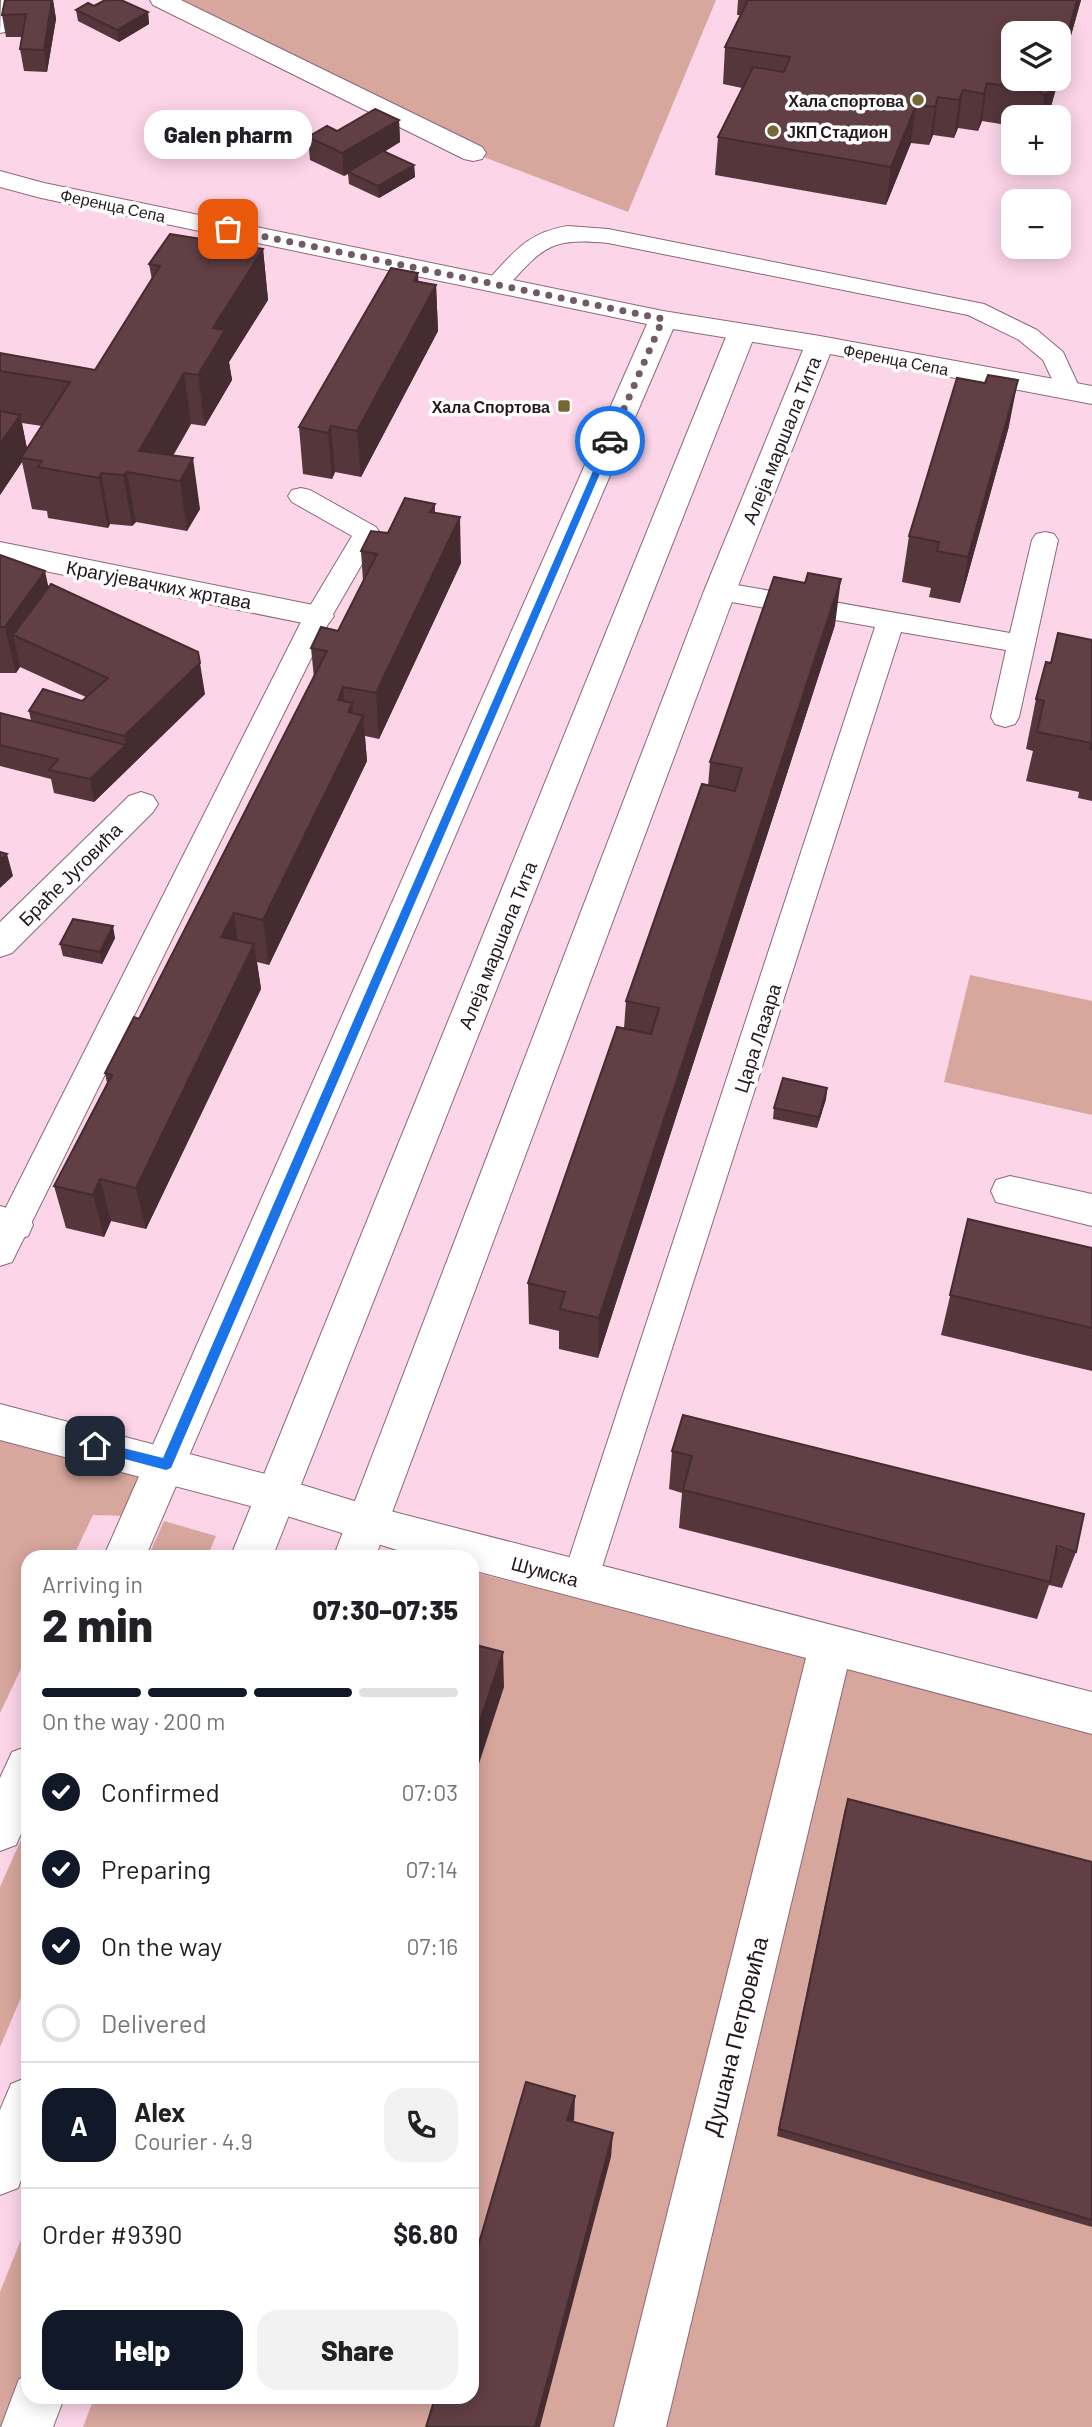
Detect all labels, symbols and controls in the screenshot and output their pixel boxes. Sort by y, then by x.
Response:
map controls [1001,21,1071,259]
button: layers [1001,21,1071,91]
place label: Хала спортова [788,91,904,110]
marker: Хала спортова [910,92,926,108]
button: + [1001,105,1071,175]
callout: Galen pharm [144,110,312,159]
text: Galen pharm [164,120,292,148]
place label: ЈКП Стадион [787,122,888,141]
marker: ЈКП Стадион [765,123,781,139]
street label: Ференца Сепа [59,185,167,225]
button: − [1001,189,1071,259]
pin [198,199,258,259]
icon: bag [209,210,247,248]
street label: Ференца Сепа [842,339,950,379]
street label: Алеја маршала Тита [737,352,825,527]
place label: Хала Спортова [432,397,550,416]
marker: Хала Спортова [556,398,572,414]
courier [575,406,645,476]
icon: car [591,422,629,460]
street label: Крагујевачких жртава [65,555,254,613]
street label: Браће Југовића [14,817,127,930]
street label: Алеја маршала Тита [453,857,541,1032]
street label: Цара Лазара [729,980,786,1095]
pin [65,1416,125,1476]
icon: home [76,1427,114,1465]
street label: Шумска [509,1551,582,1591]
text: Arriving in [42,1570,143,1598]
text: 07:30–07:35 [313,1594,458,1625]
text: 2 min [42,1596,153,1651]
text: On the way · 200 m [42,1707,225,1735]
icon: check [42,1773,80,1811]
text: Confirmed [101,1776,220,1807]
text: 07:03 [401,1778,458,1806]
icon: check [42,1850,80,1888]
text: Preparing [101,1853,211,1884]
text: 07:14 [406,1855,458,1883]
icon: check [42,1927,80,1965]
text: On the way [101,1930,222,1961]
text: 07:16 [406,1932,458,1960]
street label: Душана Петровића [697,1933,773,2138]
text: Delivered [101,2007,207,2038]
button: phone [384,2088,458,2162]
text: Alex [134,2096,185,2127]
text: A [70,2110,88,2141]
text: Courier · 4.9 [134,2127,253,2155]
text: Order #9390 [42,2218,183,2249]
text: $6.80 [393,2218,458,2249]
button: Help [42,2310,243,2390]
button: Share [257,2310,458,2390]

